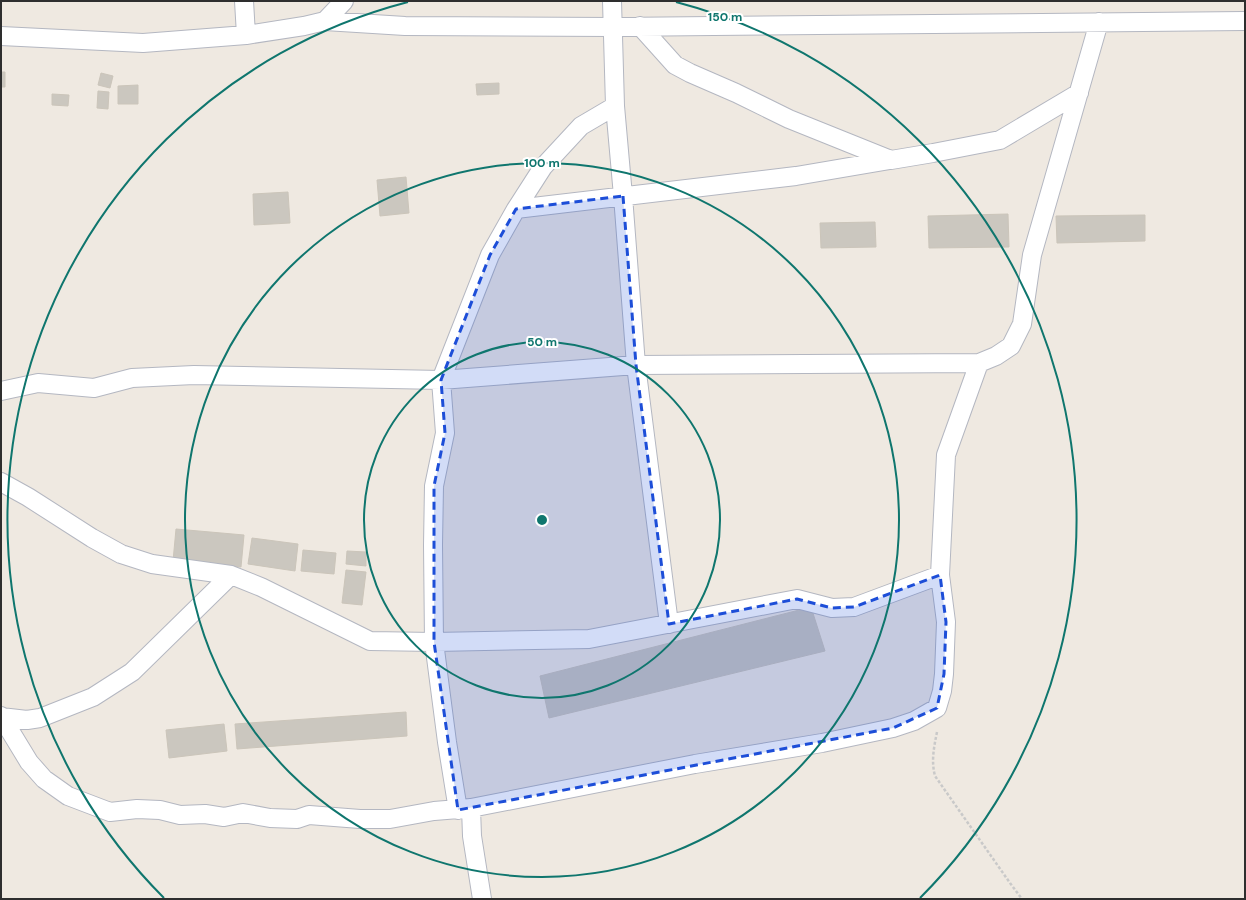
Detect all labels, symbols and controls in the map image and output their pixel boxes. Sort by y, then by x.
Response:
text: 150 m [708,9,742,25]
text: 100 m [524,155,560,171]
text: 50 m [527,334,557,350]
centre of rings [535,513,549,527]

